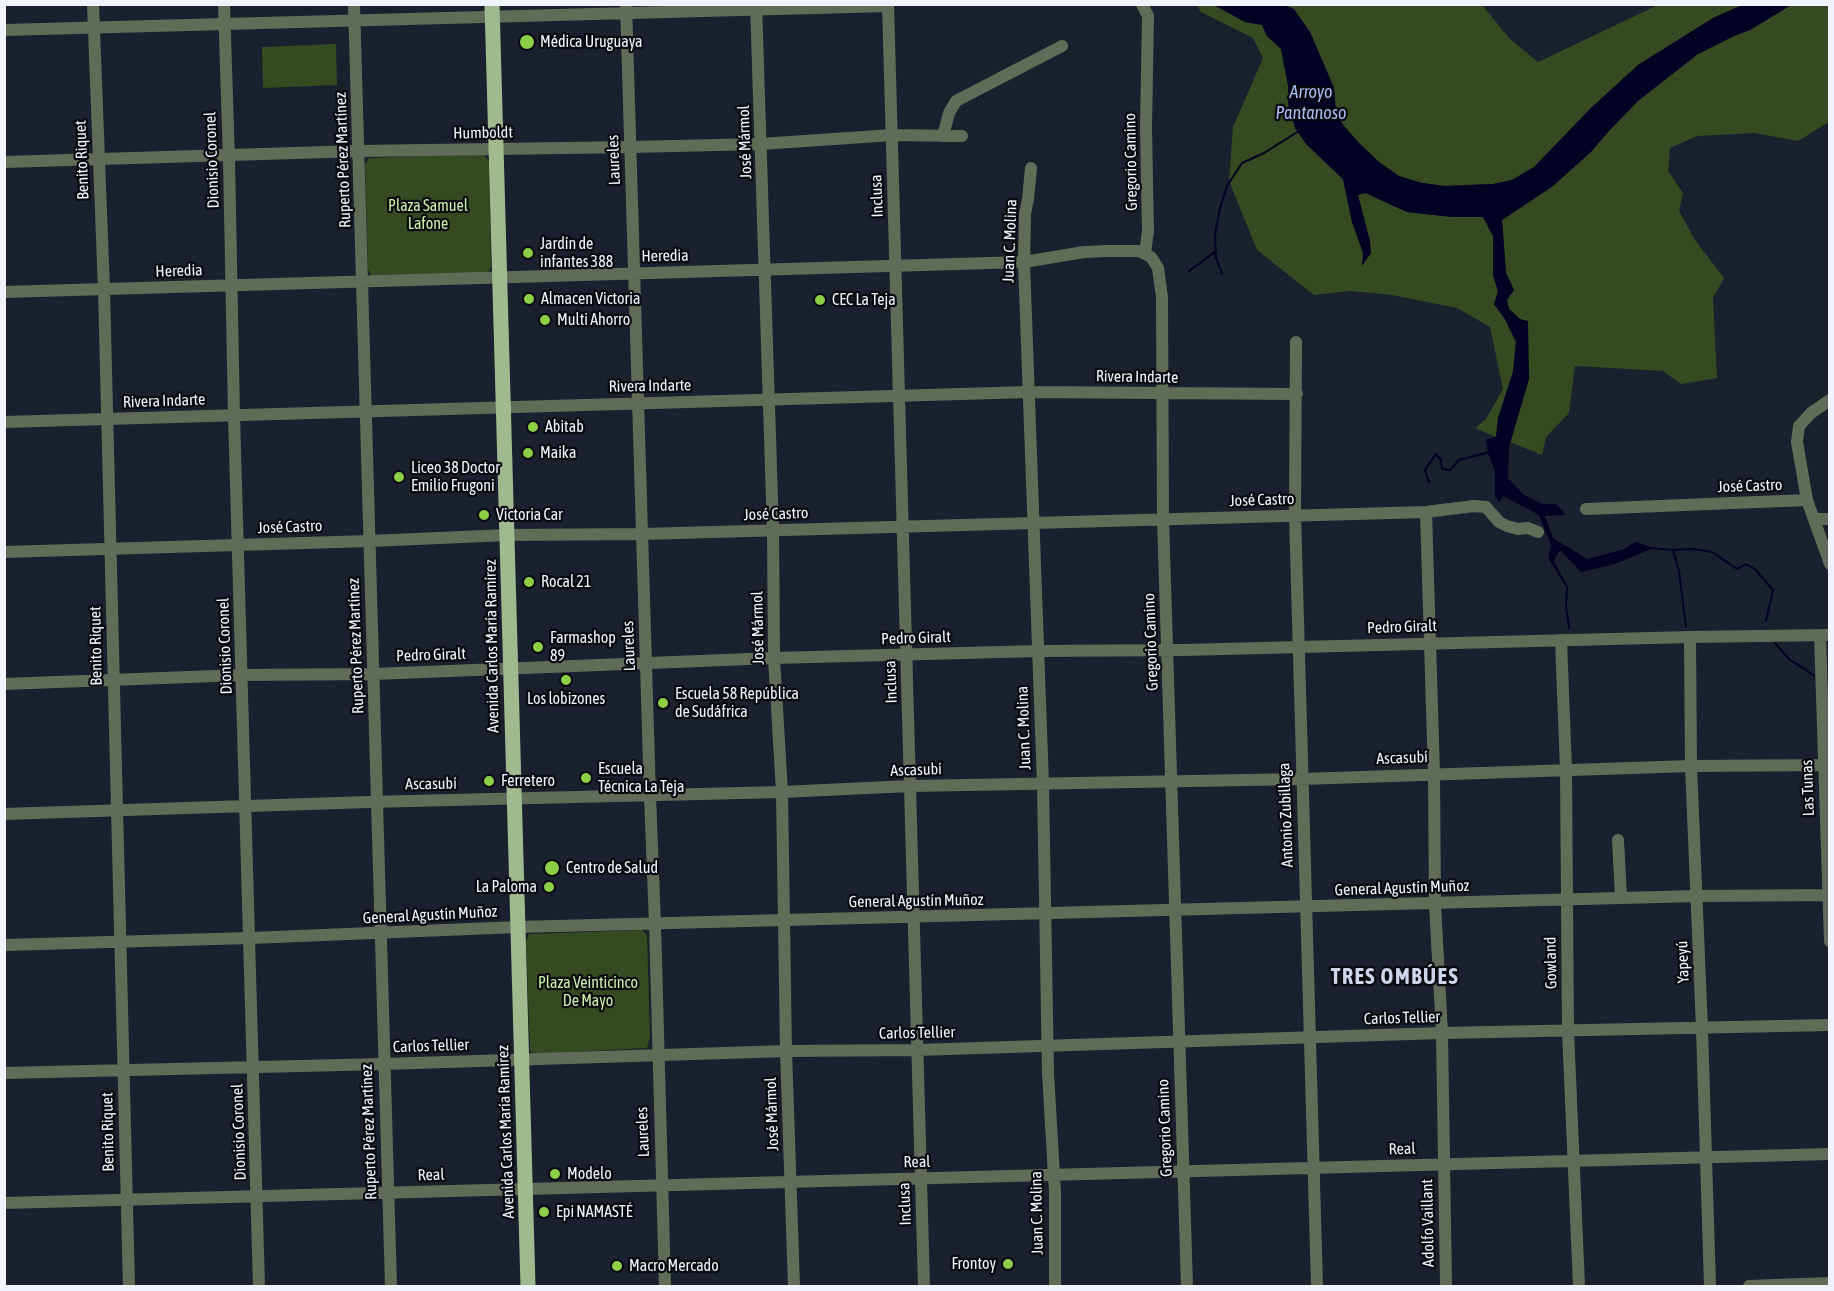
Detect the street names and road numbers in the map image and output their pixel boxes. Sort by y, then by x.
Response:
street label: Ruperto Pérez Martínez [331,92,355,228]
street label: José Mármol [734,105,756,179]
street label: Dionisio Coronel [201,111,223,209]
street label: Gregorio Camino [1121,113,1141,211]
street label: Benito Riquet [71,120,93,200]
street label: Humboldt [453,123,513,143]
street label: Laureles [604,135,624,185]
street label: Inclusa [867,174,887,218]
street label: Juan C. Molina [999,199,1021,283]
street label: Heredia [641,246,689,266]
street label: Heredia [155,261,203,281]
street label: Rivera Indarte [1096,367,1178,387]
street label: Rivera Indarte [609,376,691,396]
street label: Rivera Indarte [122,390,206,412]
street label: José Castro [1717,475,1783,497]
street label: José Castro [1229,489,1295,511]
street label: José Castro [743,503,809,525]
street label: José Castro [257,516,323,538]
street label: Avenida Carlos María Ramírez [481,559,503,733]
street label: Ruperto Pérez Martínez [344,578,368,714]
street label: José Mármol [748,591,768,665]
street label: Gregorio Camino [1140,593,1162,691]
street label: Dionisio Coronel [214,597,236,695]
street label: Benito Riquet [86,606,106,686]
street label: Pedro Giralt [1367,616,1437,638]
street label: Laureles [619,621,639,671]
street label: Pedro Giralt [881,627,951,649]
street label: Pedro Giralt [396,644,466,666]
street label: Inclusa [881,660,901,704]
street label: Juan C. Molina [1013,686,1035,770]
street label: Ascasubí [1376,748,1428,768]
street label: Ascasubí [890,760,942,780]
street label: Las Tunas [1797,760,1819,816]
street label: Antonio Zubillaga [1275,762,1297,868]
street label: Ascasubí [405,774,457,794]
street label: General Agustín Muñoz [1334,876,1470,900]
street label: General Agustín Muñoz [848,890,984,912]
street label: General Agustín Muñoz [362,902,498,928]
street label: Gowland [1541,937,1561,989]
street label: Yapeyú [1673,940,1693,984]
street label: Carlos Tellier [1364,1007,1440,1029]
street label: Carlos Tellier [879,1023,955,1043]
street label: Carlos Tellier [393,1035,469,1057]
street label: Avenida Carlos María Ramírez [493,1045,519,1219]
street label: Ruperto Pérez Martínez [357,1064,381,1200]
street label: José Mármol [761,1077,783,1151]
street label: Gregorio Camino [1154,1079,1176,1177]
street label: Dionisio Coronel [228,1083,250,1181]
street label: Benito Riquet [98,1092,118,1172]
street label: Laureles [633,1107,653,1157]
street label: Real [1388,1139,1416,1159]
street label: Real [903,1152,931,1172]
street label: Real [417,1165,445,1185]
street label: Juan C. Molina [1027,1171,1047,1255]
street label: Adolfo Vaillant [1418,1179,1438,1267]
street label: Inclusa [895,1182,915,1226]

